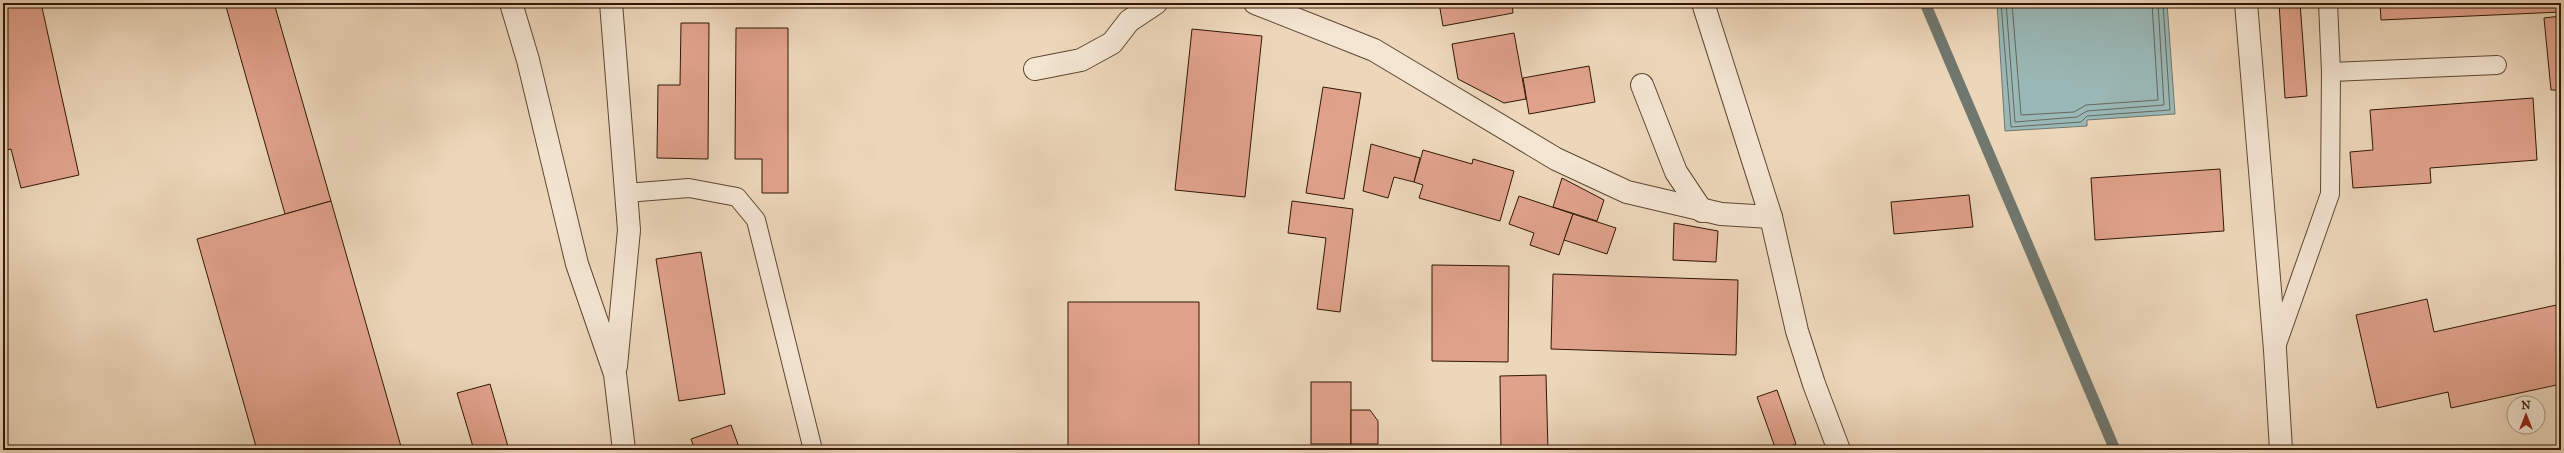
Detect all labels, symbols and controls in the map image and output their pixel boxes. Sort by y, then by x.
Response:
north arrow [2506,395,2546,435]
text: N [2521,399,2531,412]

